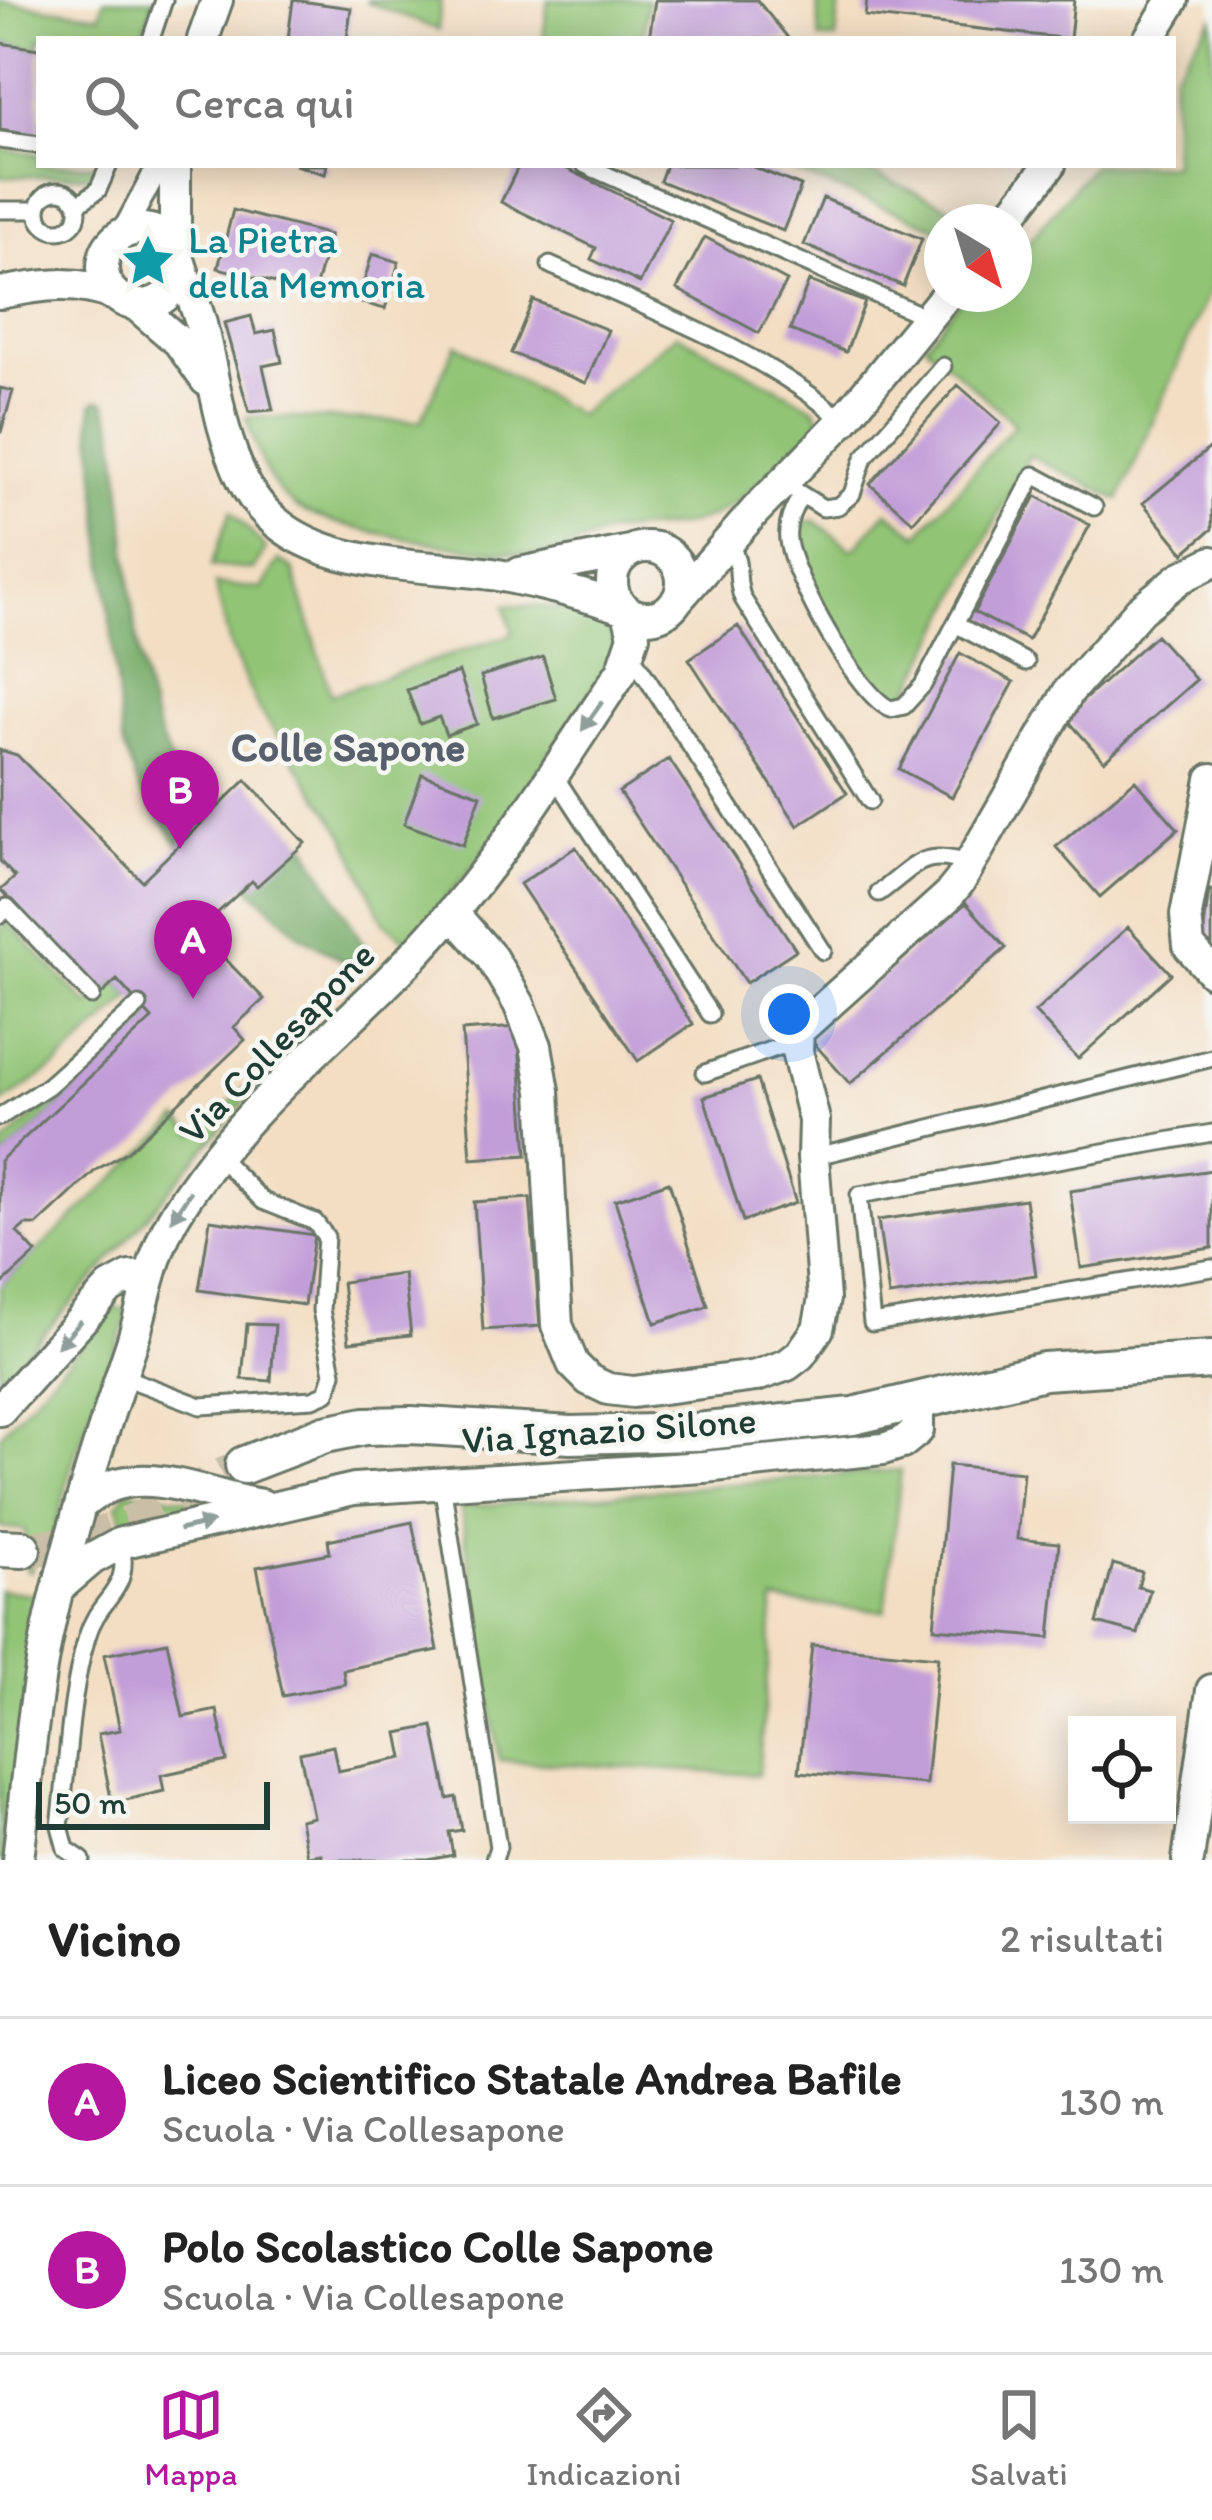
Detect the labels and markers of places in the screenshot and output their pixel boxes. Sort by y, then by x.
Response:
place label: La Pietra della Memoria [188,216,425,308]
place icon: La Pietra della Memoria [119,232,177,290]
pin: B [141,750,219,849]
pin: A [154,900,232,999]

